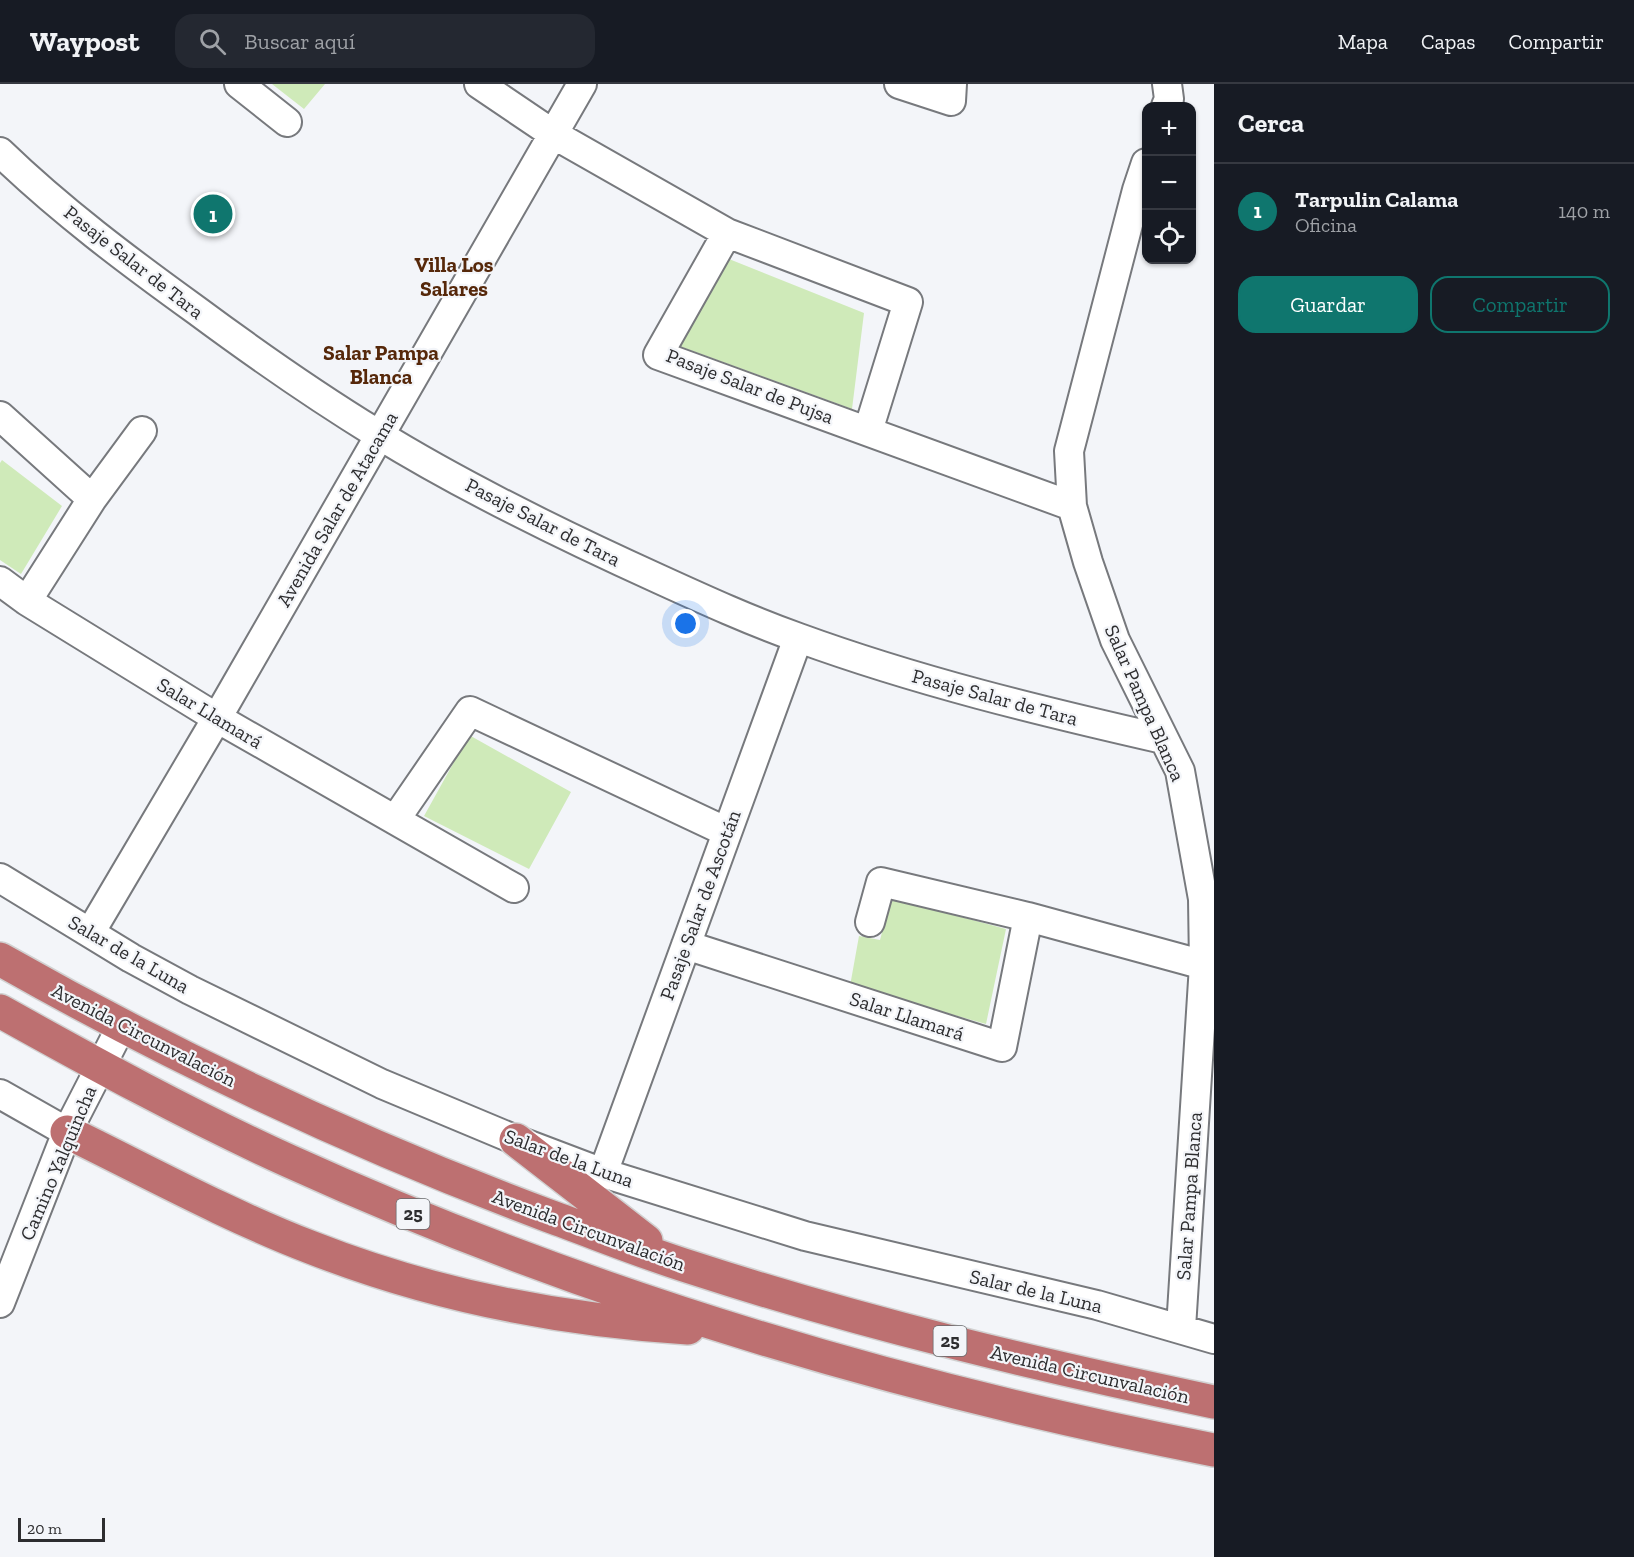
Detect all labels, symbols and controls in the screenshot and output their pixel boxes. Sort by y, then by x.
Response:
search box [175,14,595,68]
text: Waypost [30,25,139,58]
icon: search [196,25,229,58]
text: Buscar aquí [244,28,355,55]
text: Mapa [1338,29,1388,54]
text: Capas [1421,29,1476,54]
text: Compartir [1509,29,1604,54]
map controls [1142,102,1196,264]
button: + [1142,102,1196,156]
text: Cerca [1238,107,1304,139]
button: − [1142,156,1196,210]
text: Tarpulin Calama [1295,186,1458,213]
pin: 1 [194,192,232,236]
text: 1 [1253,199,1262,223]
text: 140 m [1558,199,1610,223]
street label: Pasaje Salar de Tara [59,200,209,324]
button: locate [1142,210,1196,264]
text: Oficina [1295,213,1357,237]
district label: Villa Los Salares [415,252,494,301]
button: Guardar [1238,276,1418,333]
button: Compartir [1430,276,1610,333]
district label: Salar Pampa Blanca [323,340,439,389]
street label: Pasaje Salar de Pujsa [663,343,837,429]
street label: Avenida Salar de Atacama [271,407,403,611]
street label: Pasaje Salar de Tara [462,473,625,572]
your location [671,609,700,638]
street label: Salar Pampa Blanca [1100,621,1190,785]
street label: Pasaje Salar de Tara [910,663,1081,731]
street label: Salar Llamará [153,672,267,754]
street label: Pasaje Salar de Ascotán [654,806,746,1003]
street label: Salar de la Luna [64,910,194,998]
street label: Avenida Circunvalación [48,978,240,1092]
street label: Salar Llamará [847,986,968,1046]
street label: Camino Yalquincha [15,1082,102,1244]
street label: Salar Pampa Blanca [1171,1111,1207,1281]
street label: Salar de la Luna [501,1124,637,1193]
street label: Avenida Circunvalación [489,1184,689,1276]
road number: 25 [396,1199,430,1229]
street label: Salar de la Luna [967,1264,1105,1318]
road number: 25 [934,1326,966,1356]
street label: Avenida Circunvalación [988,1339,1192,1409]
scale bar [18,1515,105,1542]
text: 20 m [27,1519,62,1538]

